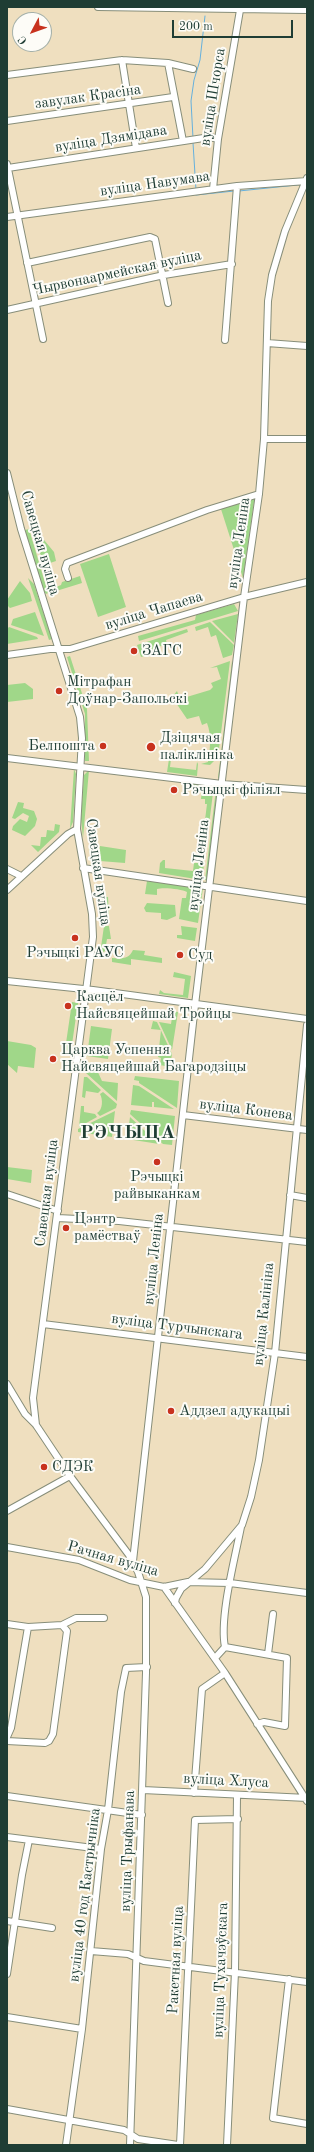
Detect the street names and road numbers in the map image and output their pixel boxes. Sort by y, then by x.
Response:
street label: вуліца Шчорса [196,47,230,147]
street label: завулак Красіна [34,81,142,113]
street label: вуліца Дзямідава [54,121,168,157]
street label: вуліца Навумава [99,167,211,201]
street label: Чырвонаармейская вуліца [31,246,203,300]
street label: Савецкая вуліца [16,488,64,598]
street label: вуліца Леніна [224,496,254,590]
street label: вуліца Чапаева [103,588,205,634]
street label: Савецкая вуліца [82,817,114,927]
street label: вуліца Леніна [184,818,214,912]
street label: вуліца Конева [198,1095,294,1125]
street label: Савецкая вуліца [31,1138,63,1248]
street label: вуліца Леніна [140,1212,168,1306]
street label: вуліца Калініна [250,1262,278,1366]
street label: вуліца Турчынскага [110,1310,244,1344]
street label: Рачная вуліца [65,1537,161,1581]
street label: вуліца Хлуса [183,1770,269,1792]
street label: вуліца Трыфанава [117,1790,139,1912]
street label: вуліца 40 год Кастрычніка [65,1807,105,1983]
street label: вуліца Тухачэўскага [210,1902,232,2038]
street label: Ракетная вуліца [164,1905,188,2015]

